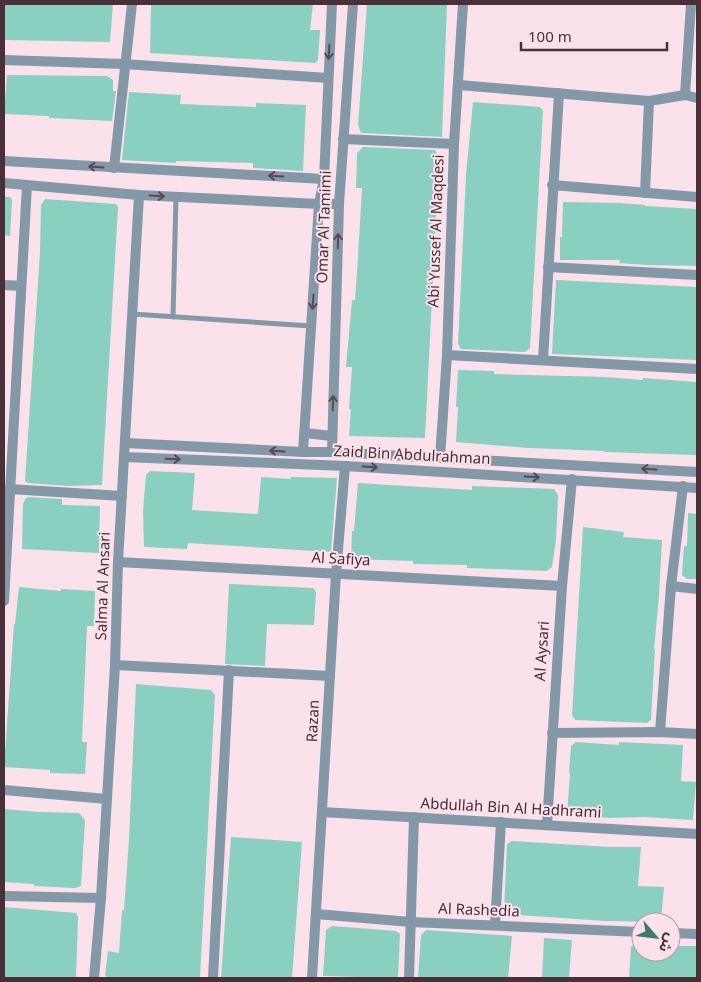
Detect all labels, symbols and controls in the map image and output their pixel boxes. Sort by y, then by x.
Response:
scale bar [521,20,667,52]
text: 100 m [528,21,572,53]
one-way arrow [325,44,334,60]
street label: Abi Yussef Al Maqdesi [417,154,455,308]
one-way arrow [88,162,104,172]
street label: Omar Al Tamimi [306,170,342,284]
one-way arrow [268,172,284,181]
one-way arrow [149,191,165,200]
one-way arrow [333,233,343,250]
one-way arrow [308,293,318,309]
one-way arrow [328,396,338,412]
street label: Zaid Bin Abdulrahman [333,435,491,475]
one-way arrow [269,446,285,455]
one-way arrow [165,455,181,464]
one-way arrow [362,463,378,472]
one-way arrow [641,464,657,474]
one-way arrow [524,473,540,482]
street label: Salma Al Ansari [85,531,121,641]
street label: Al Safiya [311,541,371,577]
street label: Al Aysari [524,620,560,682]
street label: Razan [296,699,330,743]
street label: Abdullah Bin Al Hadhrami [420,787,602,829]
street label: Al Rashedia [438,893,520,927]
north arrow [631,912,681,962]
text: ش [650,928,684,958]

